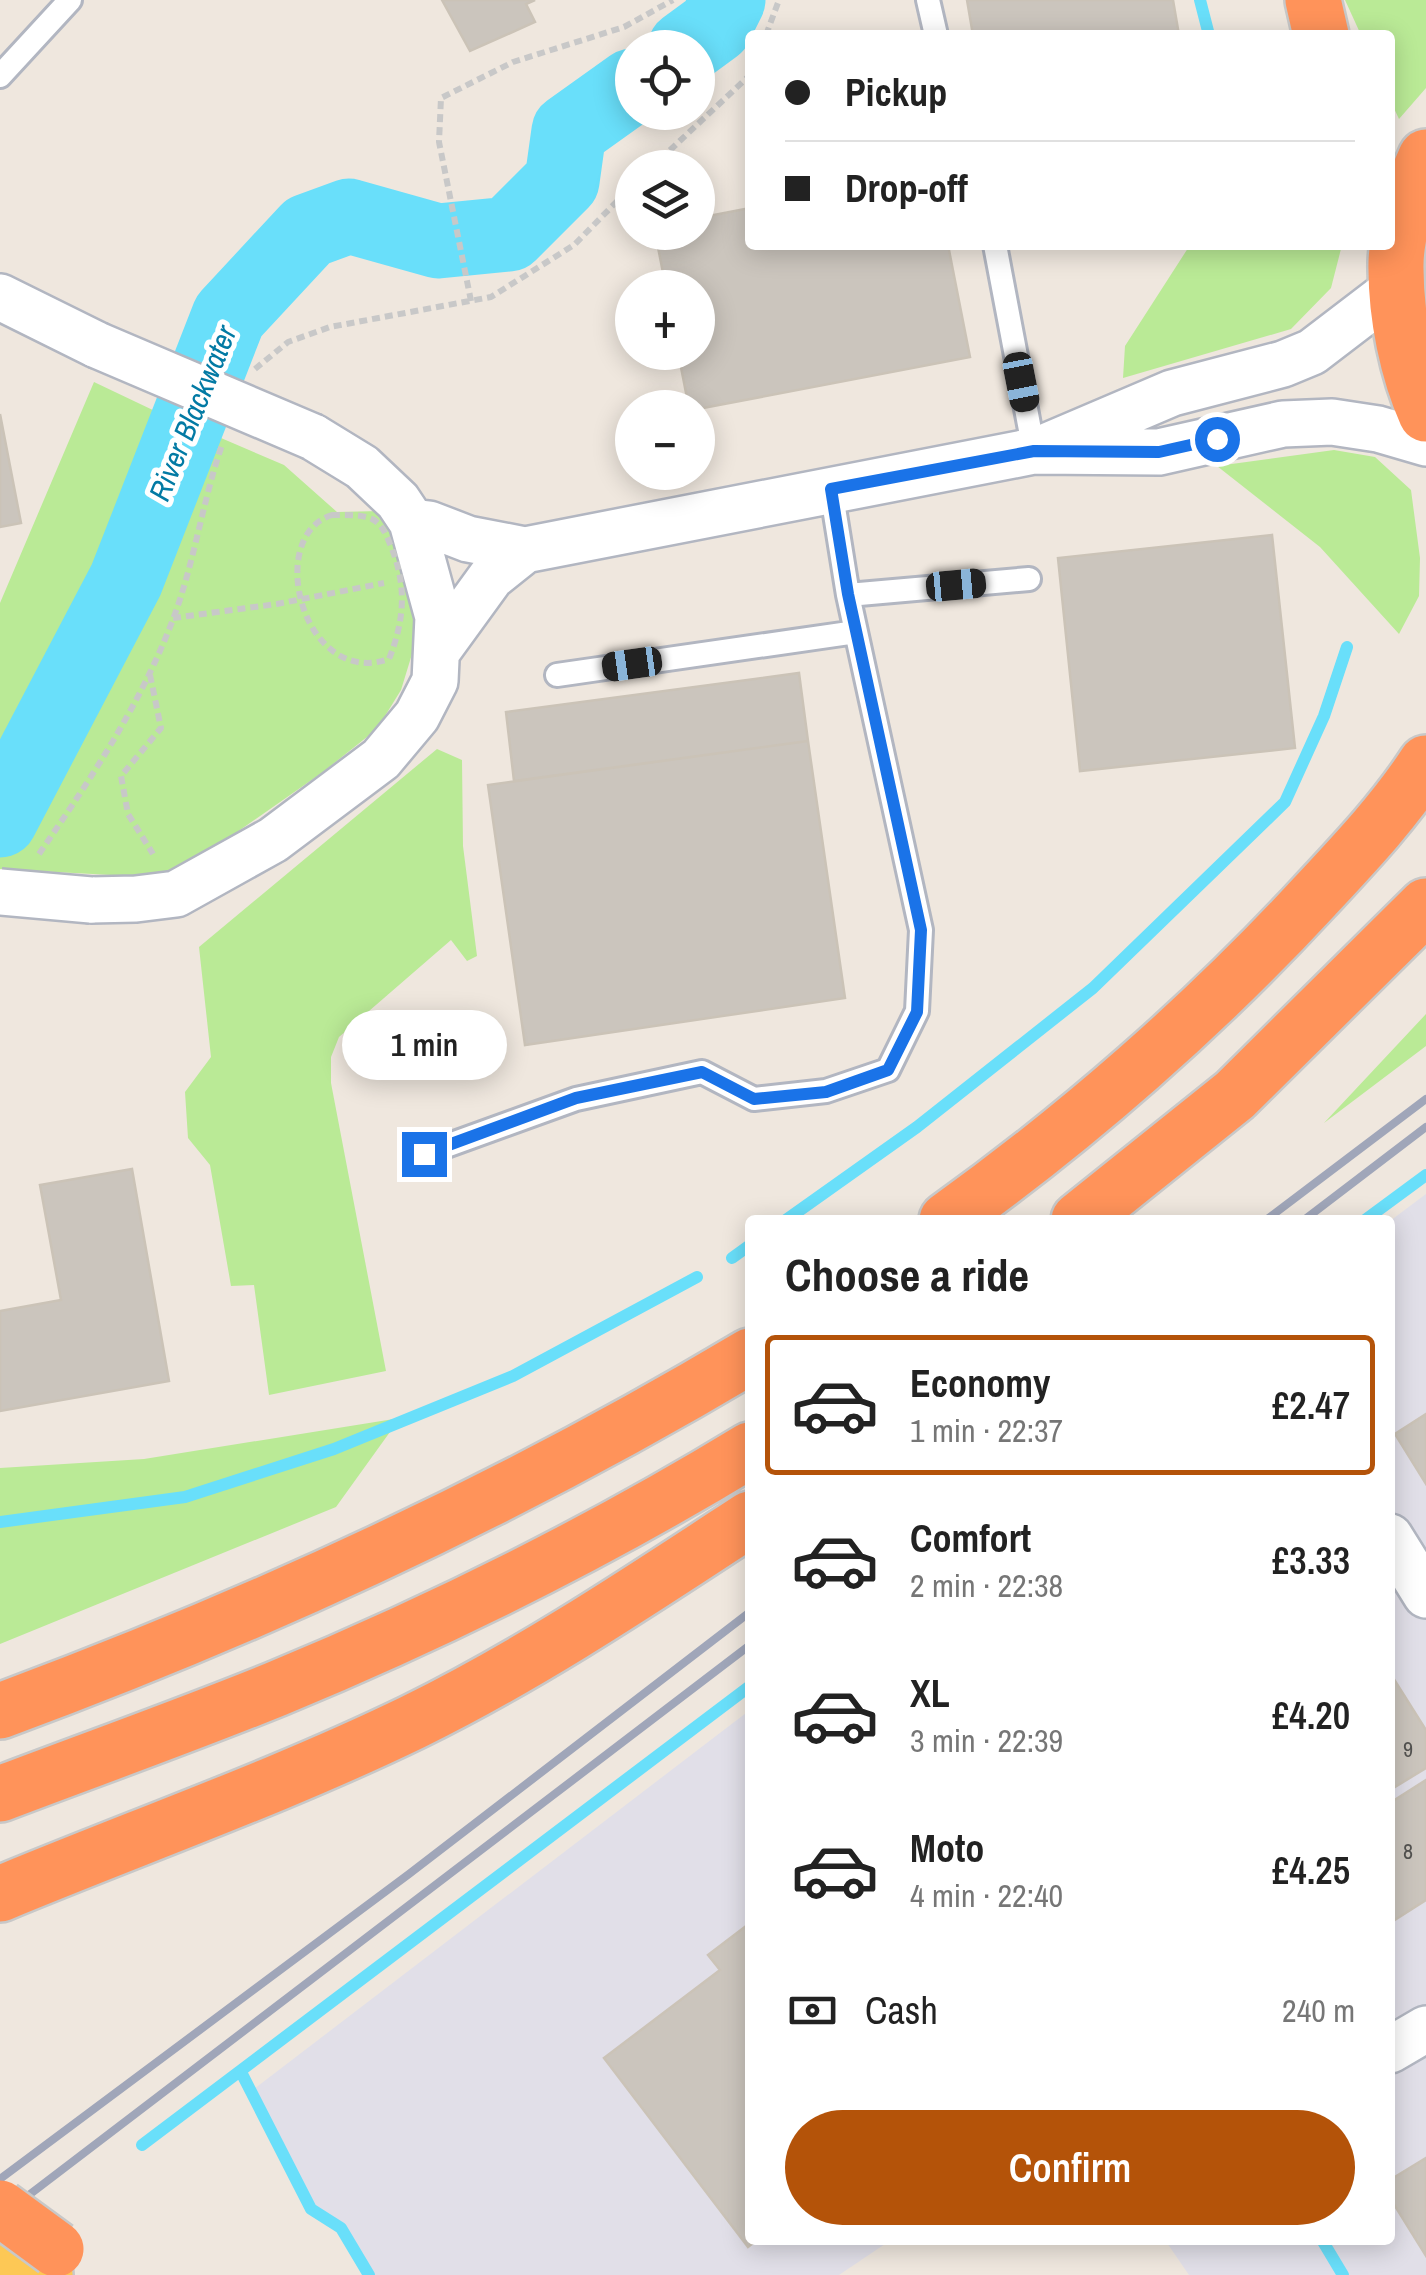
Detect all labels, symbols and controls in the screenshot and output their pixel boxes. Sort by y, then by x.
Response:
map controls [615,30,715,490]
button: locate [615,30,715,130]
text: Pickup [845,67,947,118]
button: layers [615,150,715,250]
text: Drop-off [845,163,968,214]
button: + [615,270,715,370]
water label: River Blackwater [139,319,246,507]
car [1001,350,1041,414]
button: − [615,390,715,490]
route start [1195,417,1240,462]
car [925,567,987,603]
car [600,645,664,683]
callout: 1 min [342,1009,506,1079]
text: 1 min [391,1023,458,1066]
route end [402,1132,447,1177]
text: Choose a ride [785,1244,1029,1305]
text: Economy [910,1358,1050,1409]
icon: car [790,1360,880,1450]
text: £2.47 [1272,1380,1350,1431]
text: 1 min · 22:37 [910,1409,1063,1452]
text: Comfort [910,1513,1031,1564]
icon: car [790,1515,880,1605]
text: £3.33 [1272,1535,1350,1586]
text: 2 min · 22:38 [910,1564,1063,1607]
text: XL [910,1668,950,1719]
icon: car [790,1670,880,1760]
text: £4.20 [1272,1690,1350,1741]
text: 3 min · 22:39 [910,1719,1063,1762]
house number: 9 [1403,1734,1413,1764]
text: Moto [910,1823,984,1874]
icon: car [790,1825,880,1915]
house number: 8 [1403,1836,1413,1866]
text: £4.25 [1272,1845,1350,1896]
text: 4 min · 22:40 [910,1874,1063,1917]
icon: cash [785,1983,840,2038]
text: Cash [865,1985,938,2036]
text: 240 m [1282,1989,1355,2032]
button: Confirm [785,2110,1355,2225]

